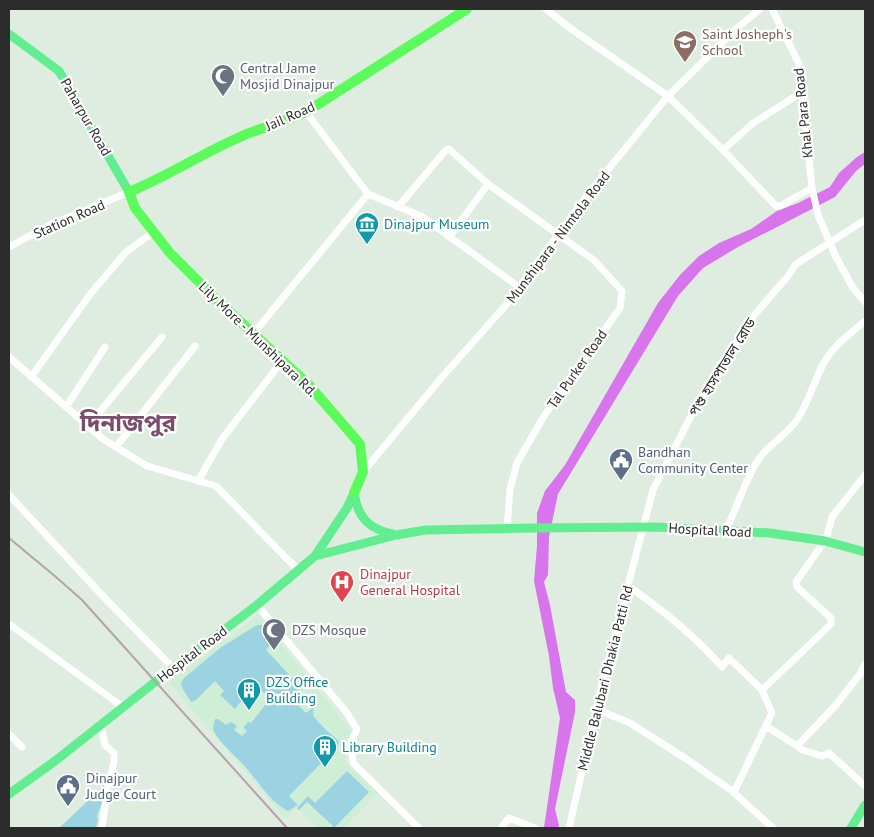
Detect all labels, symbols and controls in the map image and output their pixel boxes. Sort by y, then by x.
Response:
place label: Saint Josheph's School [702,25,792,59]
school or university icon: Saint Josheph's School [672,29,698,63]
place label: Central Jame Mosjid Dinajpur [240,59,335,93]
mosque icon: Central Jame Mosjid Dinajpur [210,63,236,97]
street label: Khal Para Road [789,67,817,159]
street label: Paharpur Road [56,75,116,159]
street label: Jail Road [262,97,318,135]
street label: Munshipara - Nimtola Road [502,167,614,307]
street label: Station Road [31,195,107,243]
museum icon: Dinajpur Museum [354,211,380,245]
place label: Dinajpur Museum [384,215,489,233]
street label: Lily More - Munshipara Rd. [195,278,321,400]
street label: পশু হাসপাতাল রোড [684,314,760,420]
street label: Tal Purker Road [543,326,611,412]
district label: দিনাজপুর [79,407,177,438]
place label: Bandhan Community Center [638,443,748,477]
public building icon: Bandhan Community Center [608,447,634,481]
street label: Hospital Road [668,519,752,541]
place label: Dinajpur General Hospital [360,565,460,599]
hospital icon: Dinajpur General Hospital [329,569,355,603]
street label: Middle Balubari Dhakia Patti Rd [573,583,637,773]
mosque icon: DZS Mosque [261,617,287,651]
place label: DZS Mosque [292,621,366,639]
street label: Hospital Road [153,622,231,686]
place label: DZS Office Building [266,673,328,707]
building icon: DZS Office Building [236,677,262,711]
building icon: Library Building [312,734,338,768]
place label: Library Building [342,738,437,756]
place label: Dinajpur Judge Court [85,769,156,803]
public building icon: Dinajpur Judge Court [55,773,81,807]

